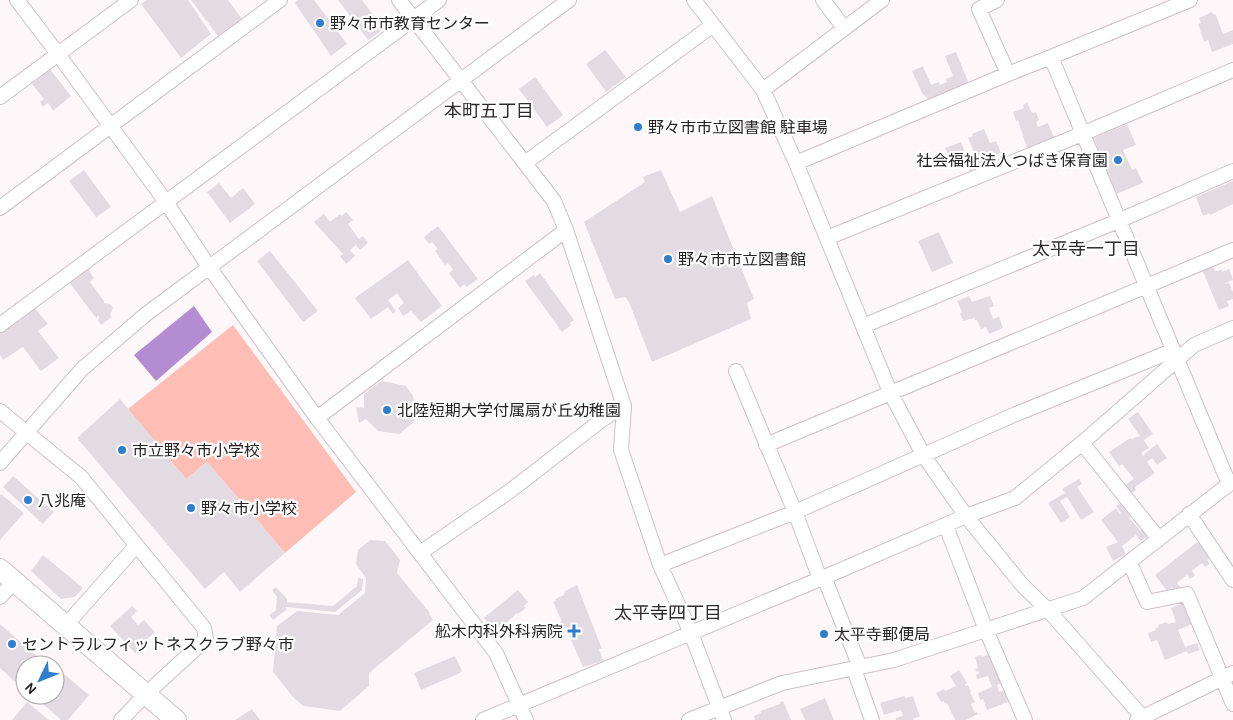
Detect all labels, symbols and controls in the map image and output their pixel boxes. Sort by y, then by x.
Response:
place label: 野々市市教育センター [330,14,490,33]
marker: 野々市市教育センター [314,17,326,29]
district label: 本町五丁目 [444,100,534,122]
place label: 野々市市立図書館 駐車場 [648,118,828,137]
marker: 野々市市立図書館 駐車場 [632,121,644,133]
place label: 社会福祉法人つばき保育園 [916,151,1108,170]
marker: 社会福祉法人つばき保育園 [1112,154,1124,166]
district label: 太平寺一丁目 [1032,238,1140,260]
place label: 野々市市立図書館 [678,250,806,269]
marker: 野々市市立図書館 [662,253,674,265]
place label: 北陸短期大学付属扇が丘幼稚園 [397,401,621,420]
marker: 北陸短期大学付属扇が丘幼稚園 [381,404,393,416]
place label: 市立野々市小学校 [132,441,260,460]
marker: 市立野々市小学校 [116,444,128,456]
place label: 八兆庵 [38,491,86,510]
marker: 八兆庵 [22,494,34,506]
place label: 野々市小学校 [201,499,297,518]
marker: 野々市小学校 [185,502,197,514]
district label: 太平寺四丁目 [614,602,722,624]
place label: 舩木内科外科病院 [435,622,563,641]
marker: 舩木内科外科病院 [567,624,581,638]
place label: 太平寺郵便局 [834,625,930,644]
marker: 太平寺郵便局 [818,628,830,640]
place label: セントラルフィットネスクラブ野々市 [22,635,294,654]
marker: セントラルフィットネスクラブ野々市 [6,638,18,650]
north arrow [15,655,65,705]
text: N [21,679,41,698]

